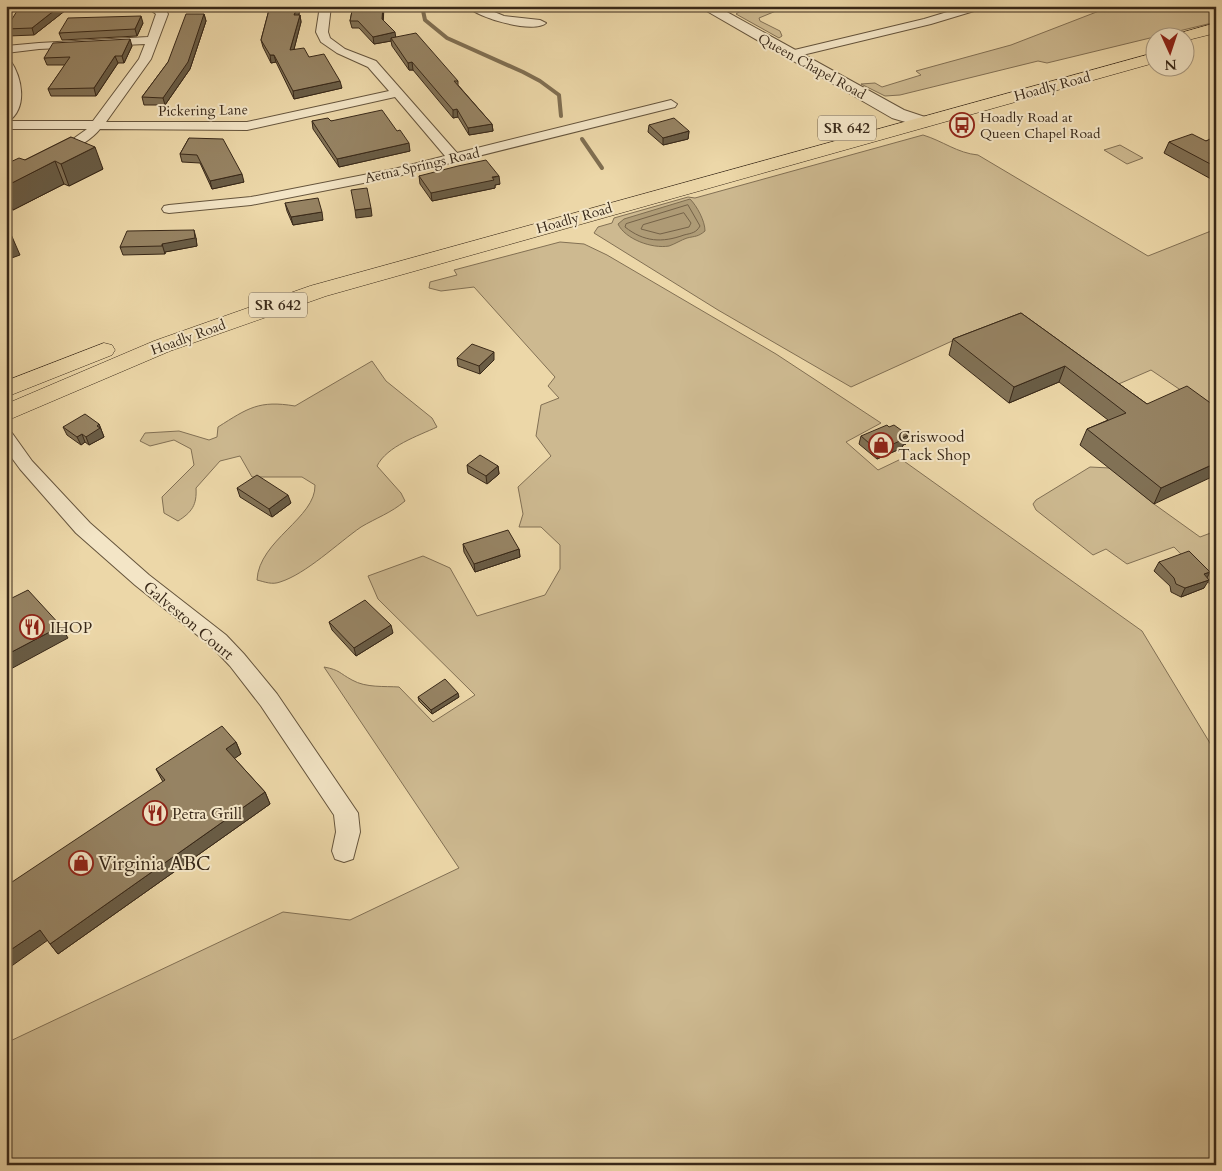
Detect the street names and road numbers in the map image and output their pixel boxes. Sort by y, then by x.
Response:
street label: Queen Chapel Road [754,29,870,104]
street label: Hoadly Road [1012,67,1093,106]
street label: Pickering Lane [158,100,248,121]
road number: SR 642 [818,116,876,140]
street label: Aetna Springs Road [363,143,482,188]
street label: Hoadly Road [534,198,615,238]
road number: SR 642 [249,292,307,318]
street label: Hoadly Road [148,315,229,360]
street label: Galveston Court [138,576,238,665]

